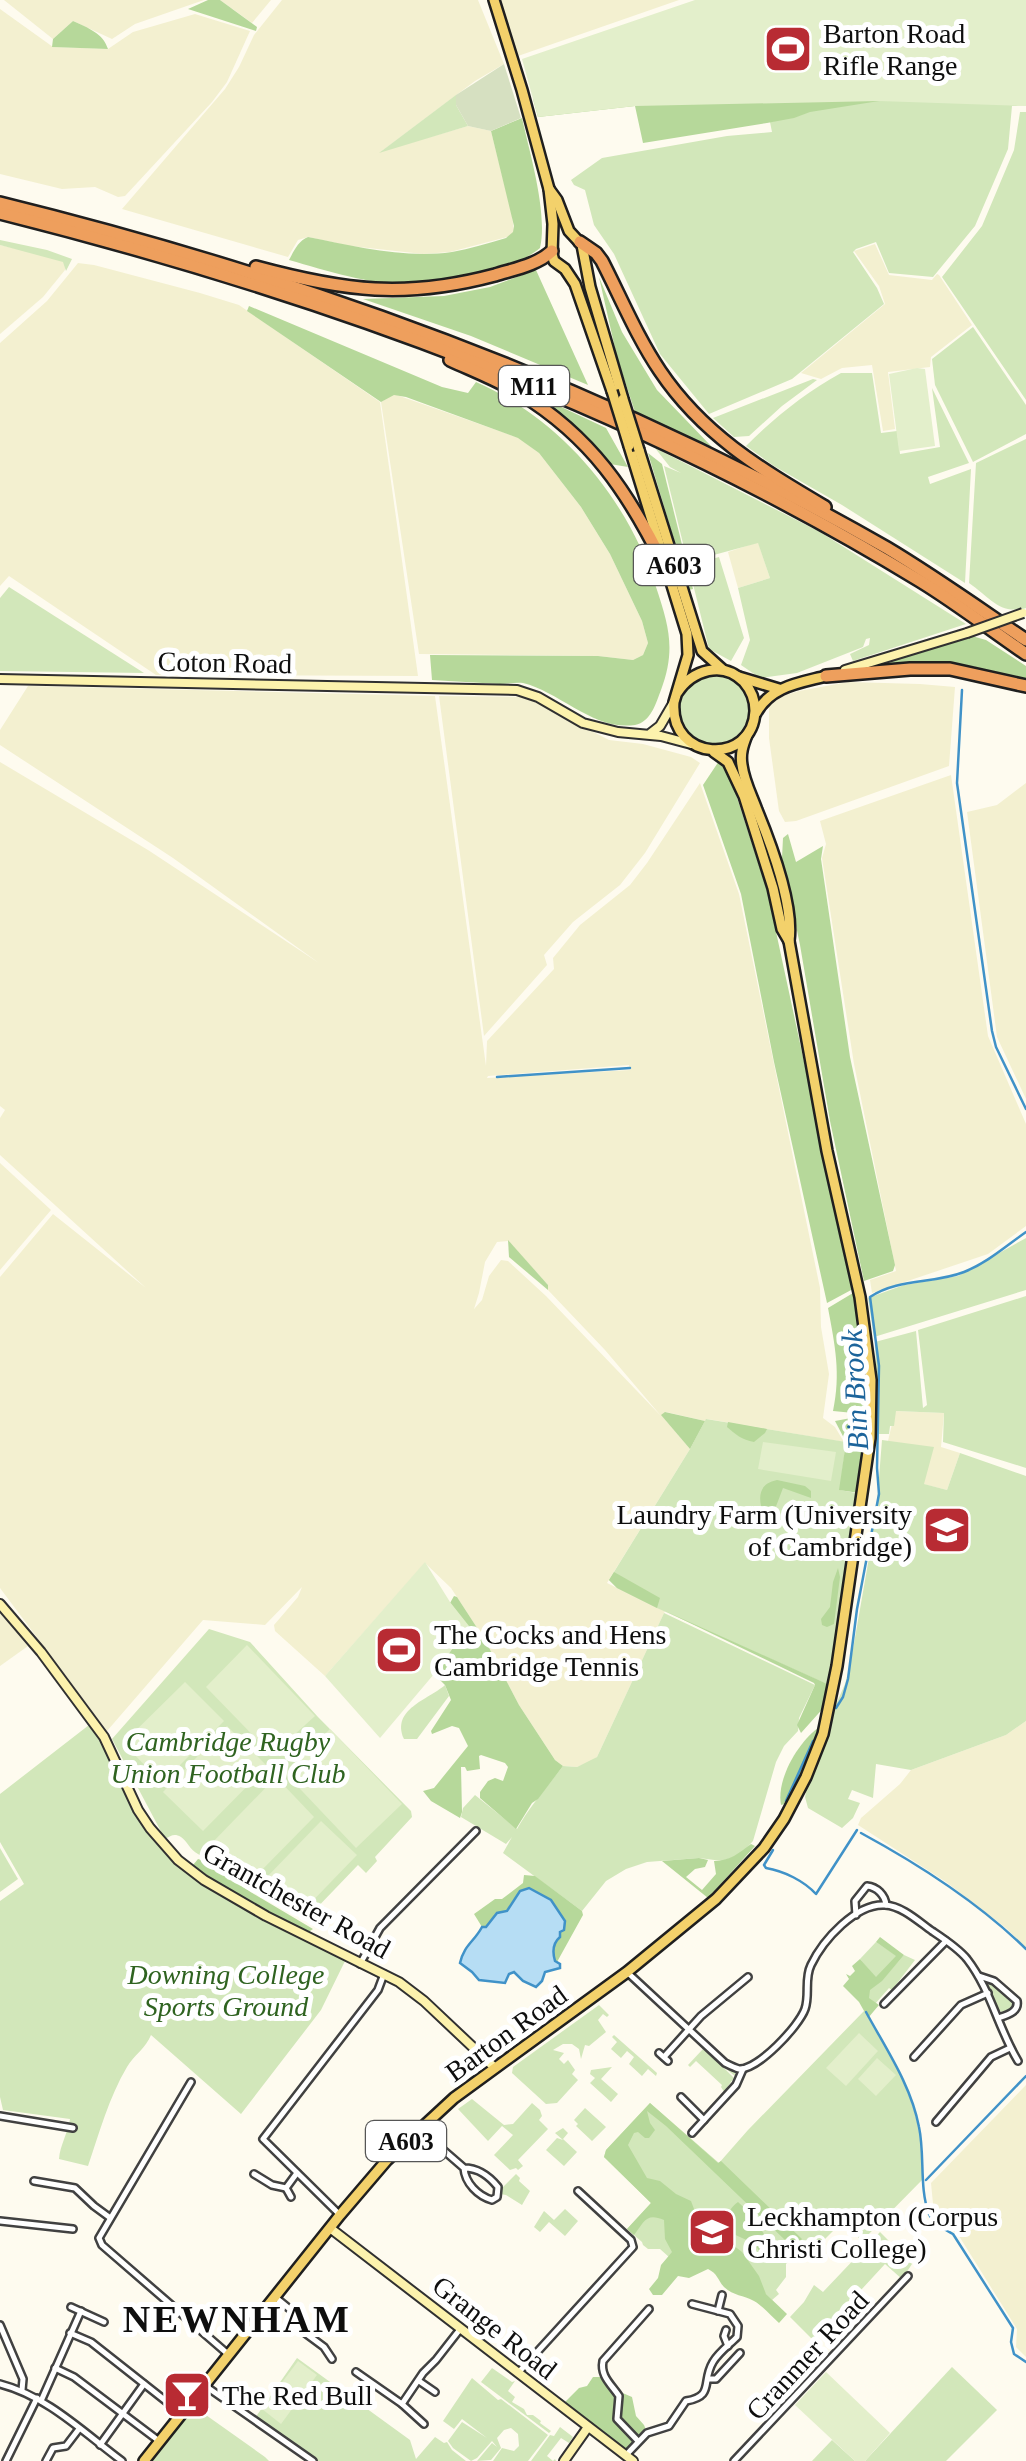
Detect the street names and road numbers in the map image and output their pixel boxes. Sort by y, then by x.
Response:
road number: M11 [499,366,569,406]
road number: A603 [634,545,714,585]
street label: Coton Road [157,646,293,679]
street label: Grantchester Road [198,1836,396,1965]
street label: Barton Road [440,1979,573,2088]
road number: A603 [366,2121,446,2161]
street label: Grange Road [427,2269,563,2385]
street label: Cranmer Road [740,2285,875,2426]

